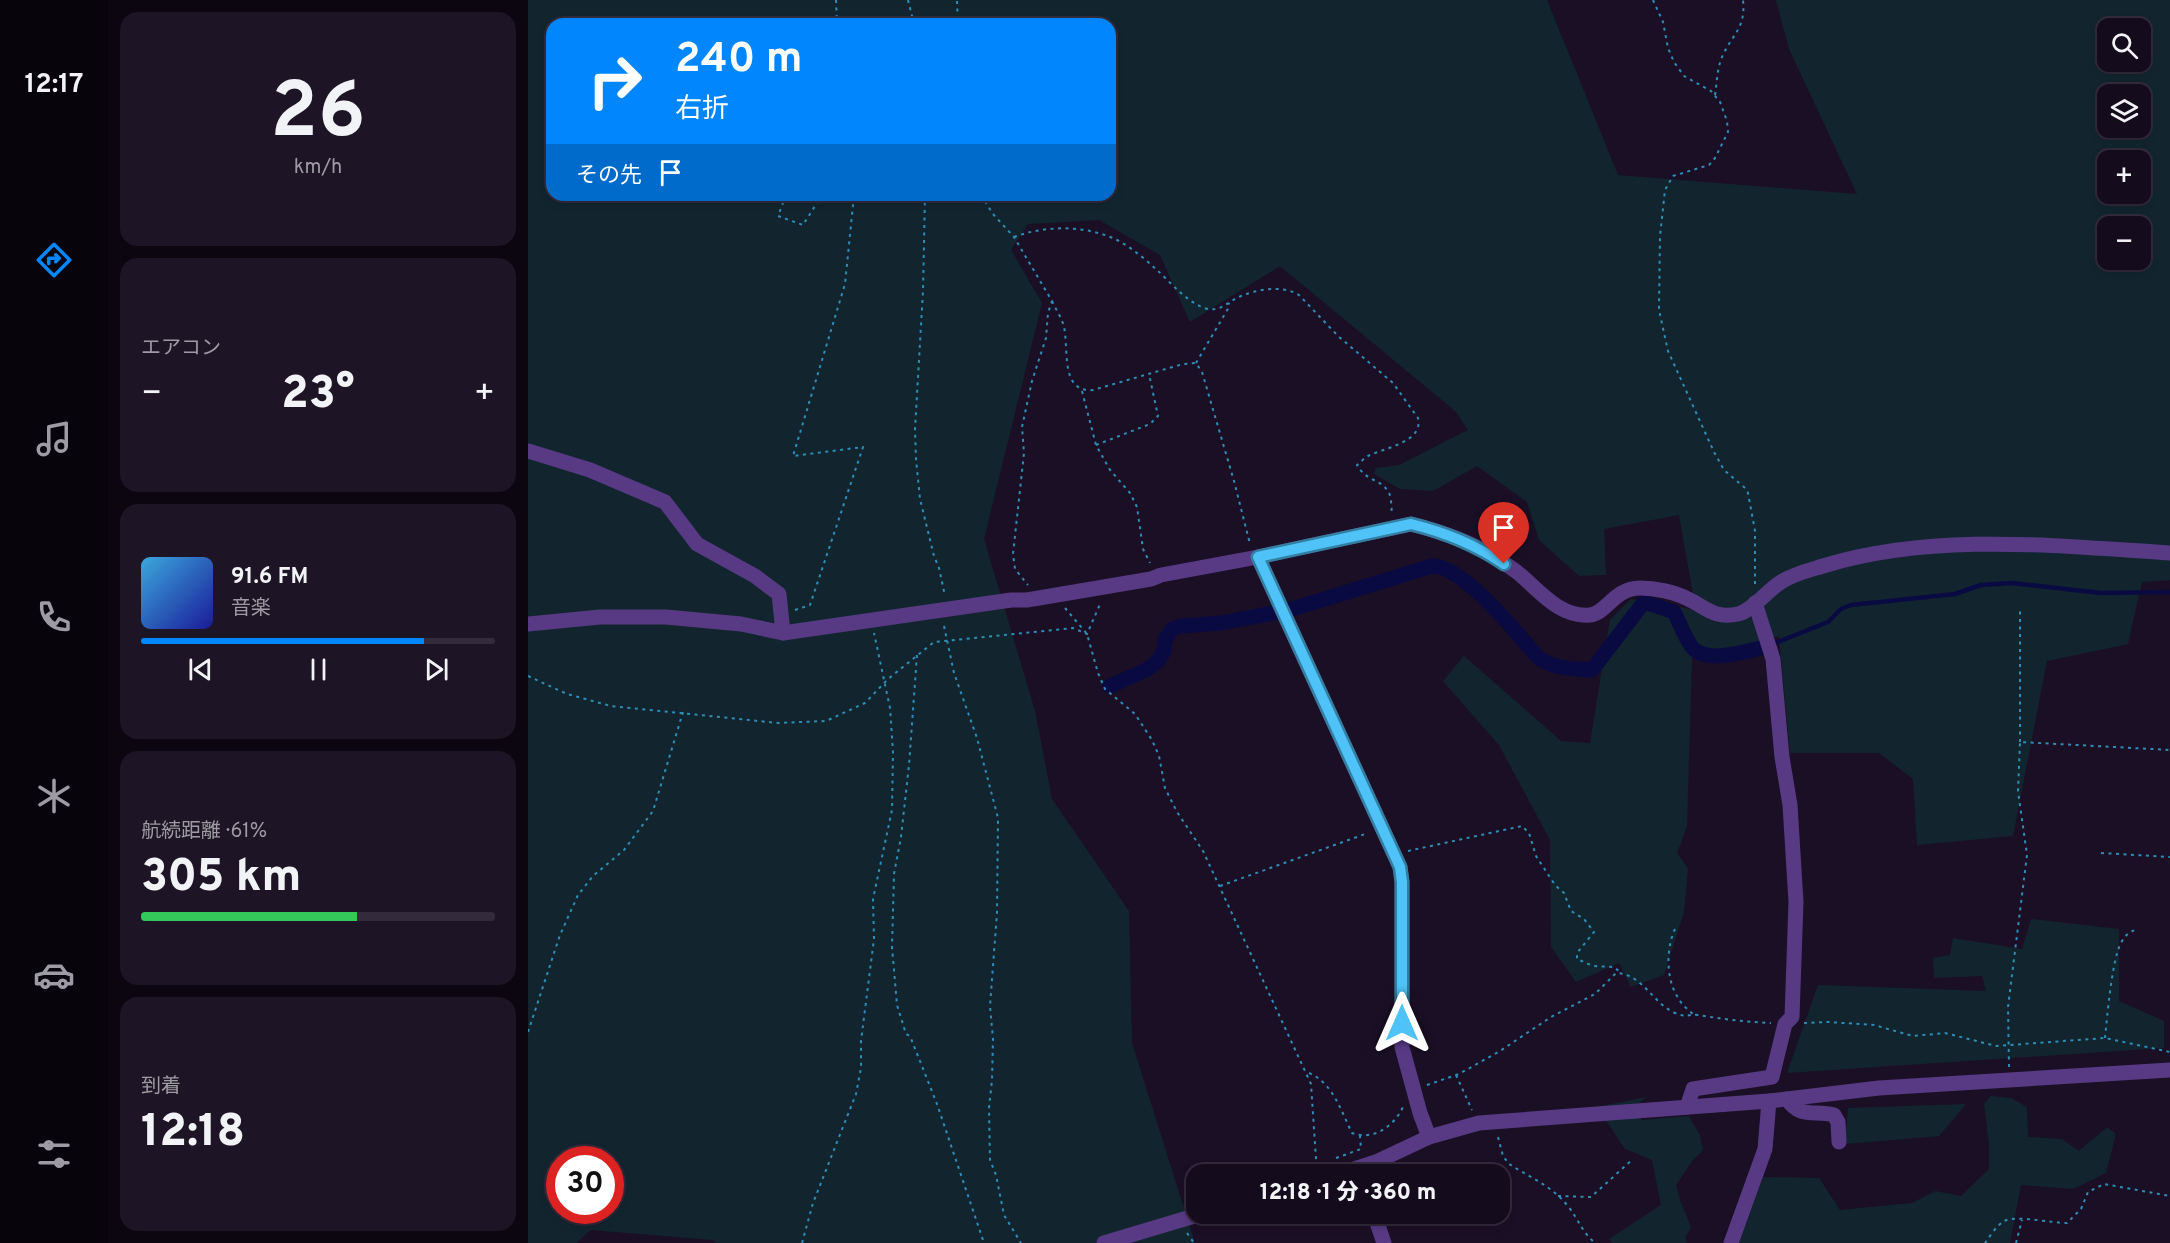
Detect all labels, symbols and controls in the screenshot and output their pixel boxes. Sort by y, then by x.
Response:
map controls [2097,18,2151,270]
button: search [2097,18,2151,72]
text: 240 m [675,34,803,87]
icon: right [576,42,654,120]
text: 26 [270,66,366,165]
text: 12:17 [24,68,84,102]
button: layers [2097,84,2151,138]
text: 右折 [675,93,729,127]
button: + [2097,150,2151,204]
text: km/h [294,155,342,181]
icon: arrive [654,156,687,189]
text: その先 [576,163,642,190]
button: − [2097,216,2151,270]
icon: directions [33,239,75,281]
text: エアコン [141,336,221,362]
text: 23° [281,367,355,424]
text: − [141,374,162,416]
text: + [474,374,495,416]
icon: music [33,418,75,460]
pin [1478,502,1529,564]
icon: arrive [1487,511,1520,544]
text: 91.6 FM [231,564,308,591]
icon: phone [33,596,75,638]
text: 音楽 [231,596,271,622]
icon: previous [184,653,217,686]
icon: pause [302,653,335,686]
icon: next [420,653,453,686]
icon: climate [33,775,75,817]
text: 航続距離 · 61% [141,819,267,845]
text: 305 km [141,850,301,907]
icon: car [33,954,75,996]
position arrow [1370,991,1434,1055]
text: 到着 [141,1074,181,1100]
text: 12:18 [141,1105,245,1162]
icon: filters [33,1133,75,1175]
speed limit sign: 30 [546,1146,624,1224]
text: 12:18 · 1 分 · 360 m [1260,1180,1436,1207]

